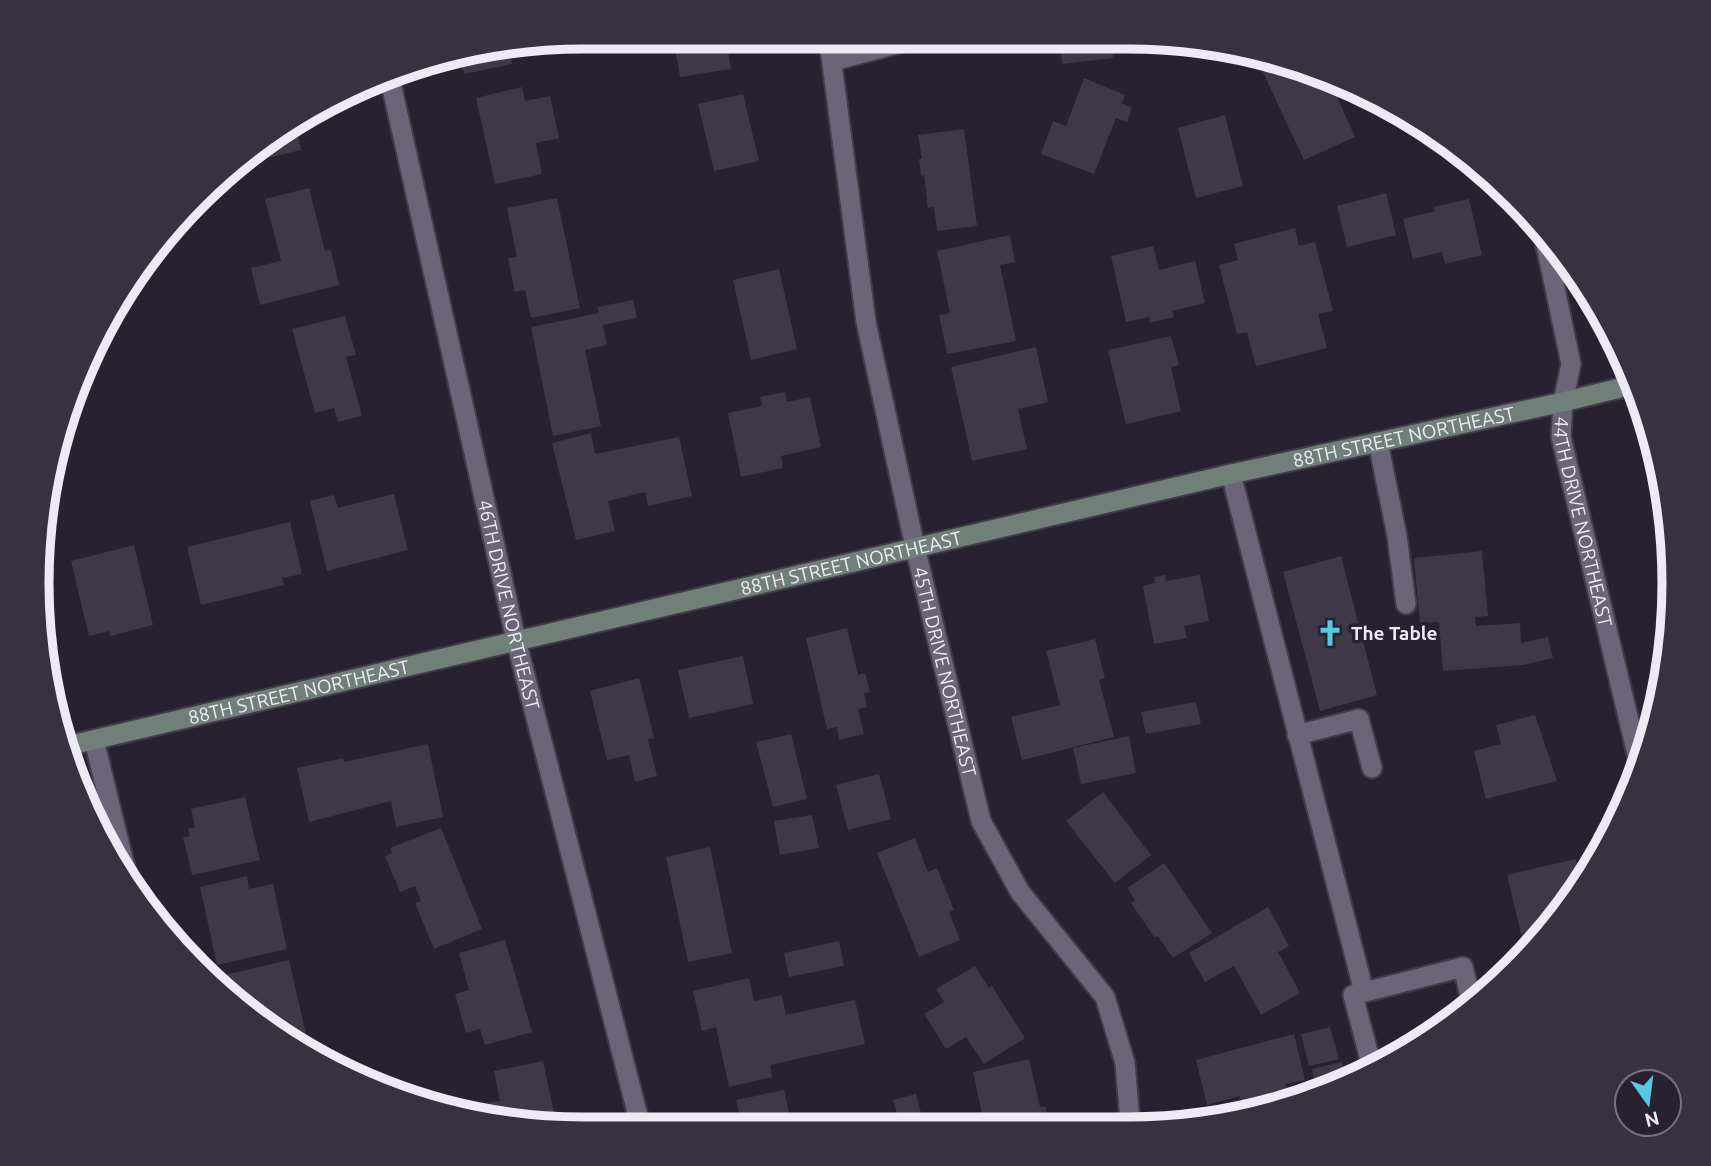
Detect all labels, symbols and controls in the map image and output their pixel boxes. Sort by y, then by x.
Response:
street label: 88TH STREET NORTHEAST [1291,402,1517,471]
street label: 44TH DRIVE NORTHEAST [1550,416,1617,629]
street label: 46TH DRIVE NORTHEAST [474,498,545,712]
street label: 88TH STREET NORTHEAST [738,526,964,599]
street label: 45TH DRIVE NORTHEAST [909,565,981,779]
church icon: The Table [1315,618,1345,648]
place label: The Table [1351,622,1438,644]
street label: 88TH STREET NORTHEAST [186,655,412,728]
north arrow [1613,1068,1683,1138]
text: N [1643,1107,1662,1132]

